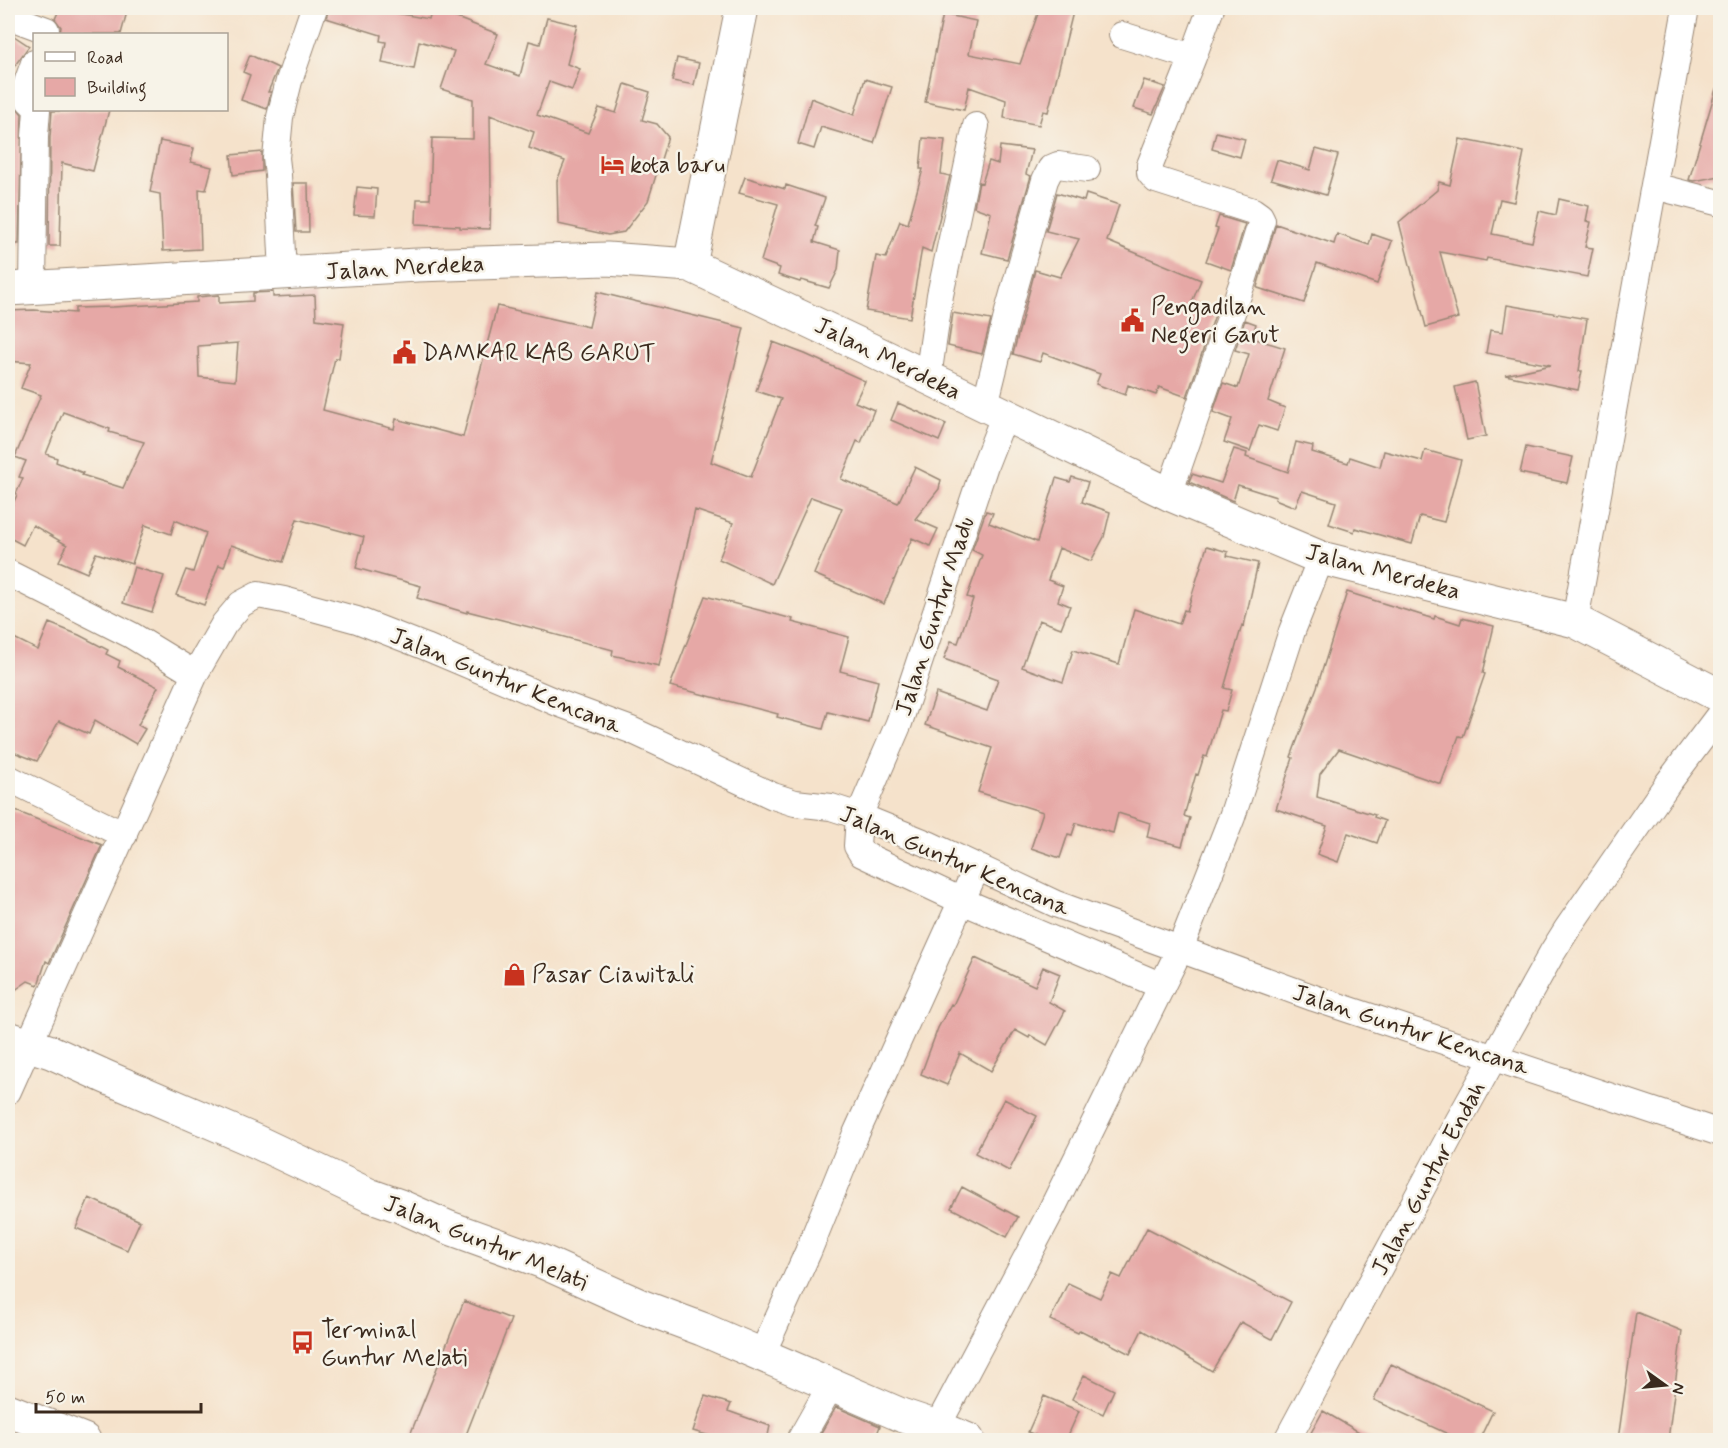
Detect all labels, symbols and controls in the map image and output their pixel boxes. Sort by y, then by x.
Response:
legend [33,33,228,111]
text: Road [87,46,123,70]
text: Building [87,76,147,102]
place label: kota baru [630,150,725,181]
hotel icon: kota baru [599,151,625,177]
street label: Jalan Merdeka [325,249,485,288]
place label: Pengadilan Negeri Garut [1151,292,1280,354]
public building icon: Pengadilan Negeri Garut [1120,307,1146,333]
street label: Jalan Merdeka [809,311,966,408]
place label: DAMKAR KAB GARUT [422,338,656,369]
public building icon: DAMKAR KAB GARUT [391,339,417,365]
street label: Jalan Guntur Madu [889,513,982,720]
street label: Jalan Merdeka [1302,537,1463,608]
street label: Jalan Guntur Kencana [385,621,626,742]
street label: Jalan Guntur Kencana [835,799,1075,924]
place label: Pasar Ciawitali [532,960,694,991]
shop icon: Pasar Ciawitali [501,961,527,987]
street label: Jalan Guntur Kencana [1288,978,1533,1083]
street label: Jalan Guntur Endah [1365,1076,1494,1281]
street label: Jalan Guntur Melati [379,1188,592,1299]
place label: Terminal Guntur Melati [321,1315,467,1374]
bus stop icon: Terminal Guntur Melati [290,1330,316,1356]
north arrow [1635,1355,1695,1415]
scale bar [36,1376,201,1414]
text: N [1667,1381,1690,1396]
text: 50 m [45,1386,85,1410]

